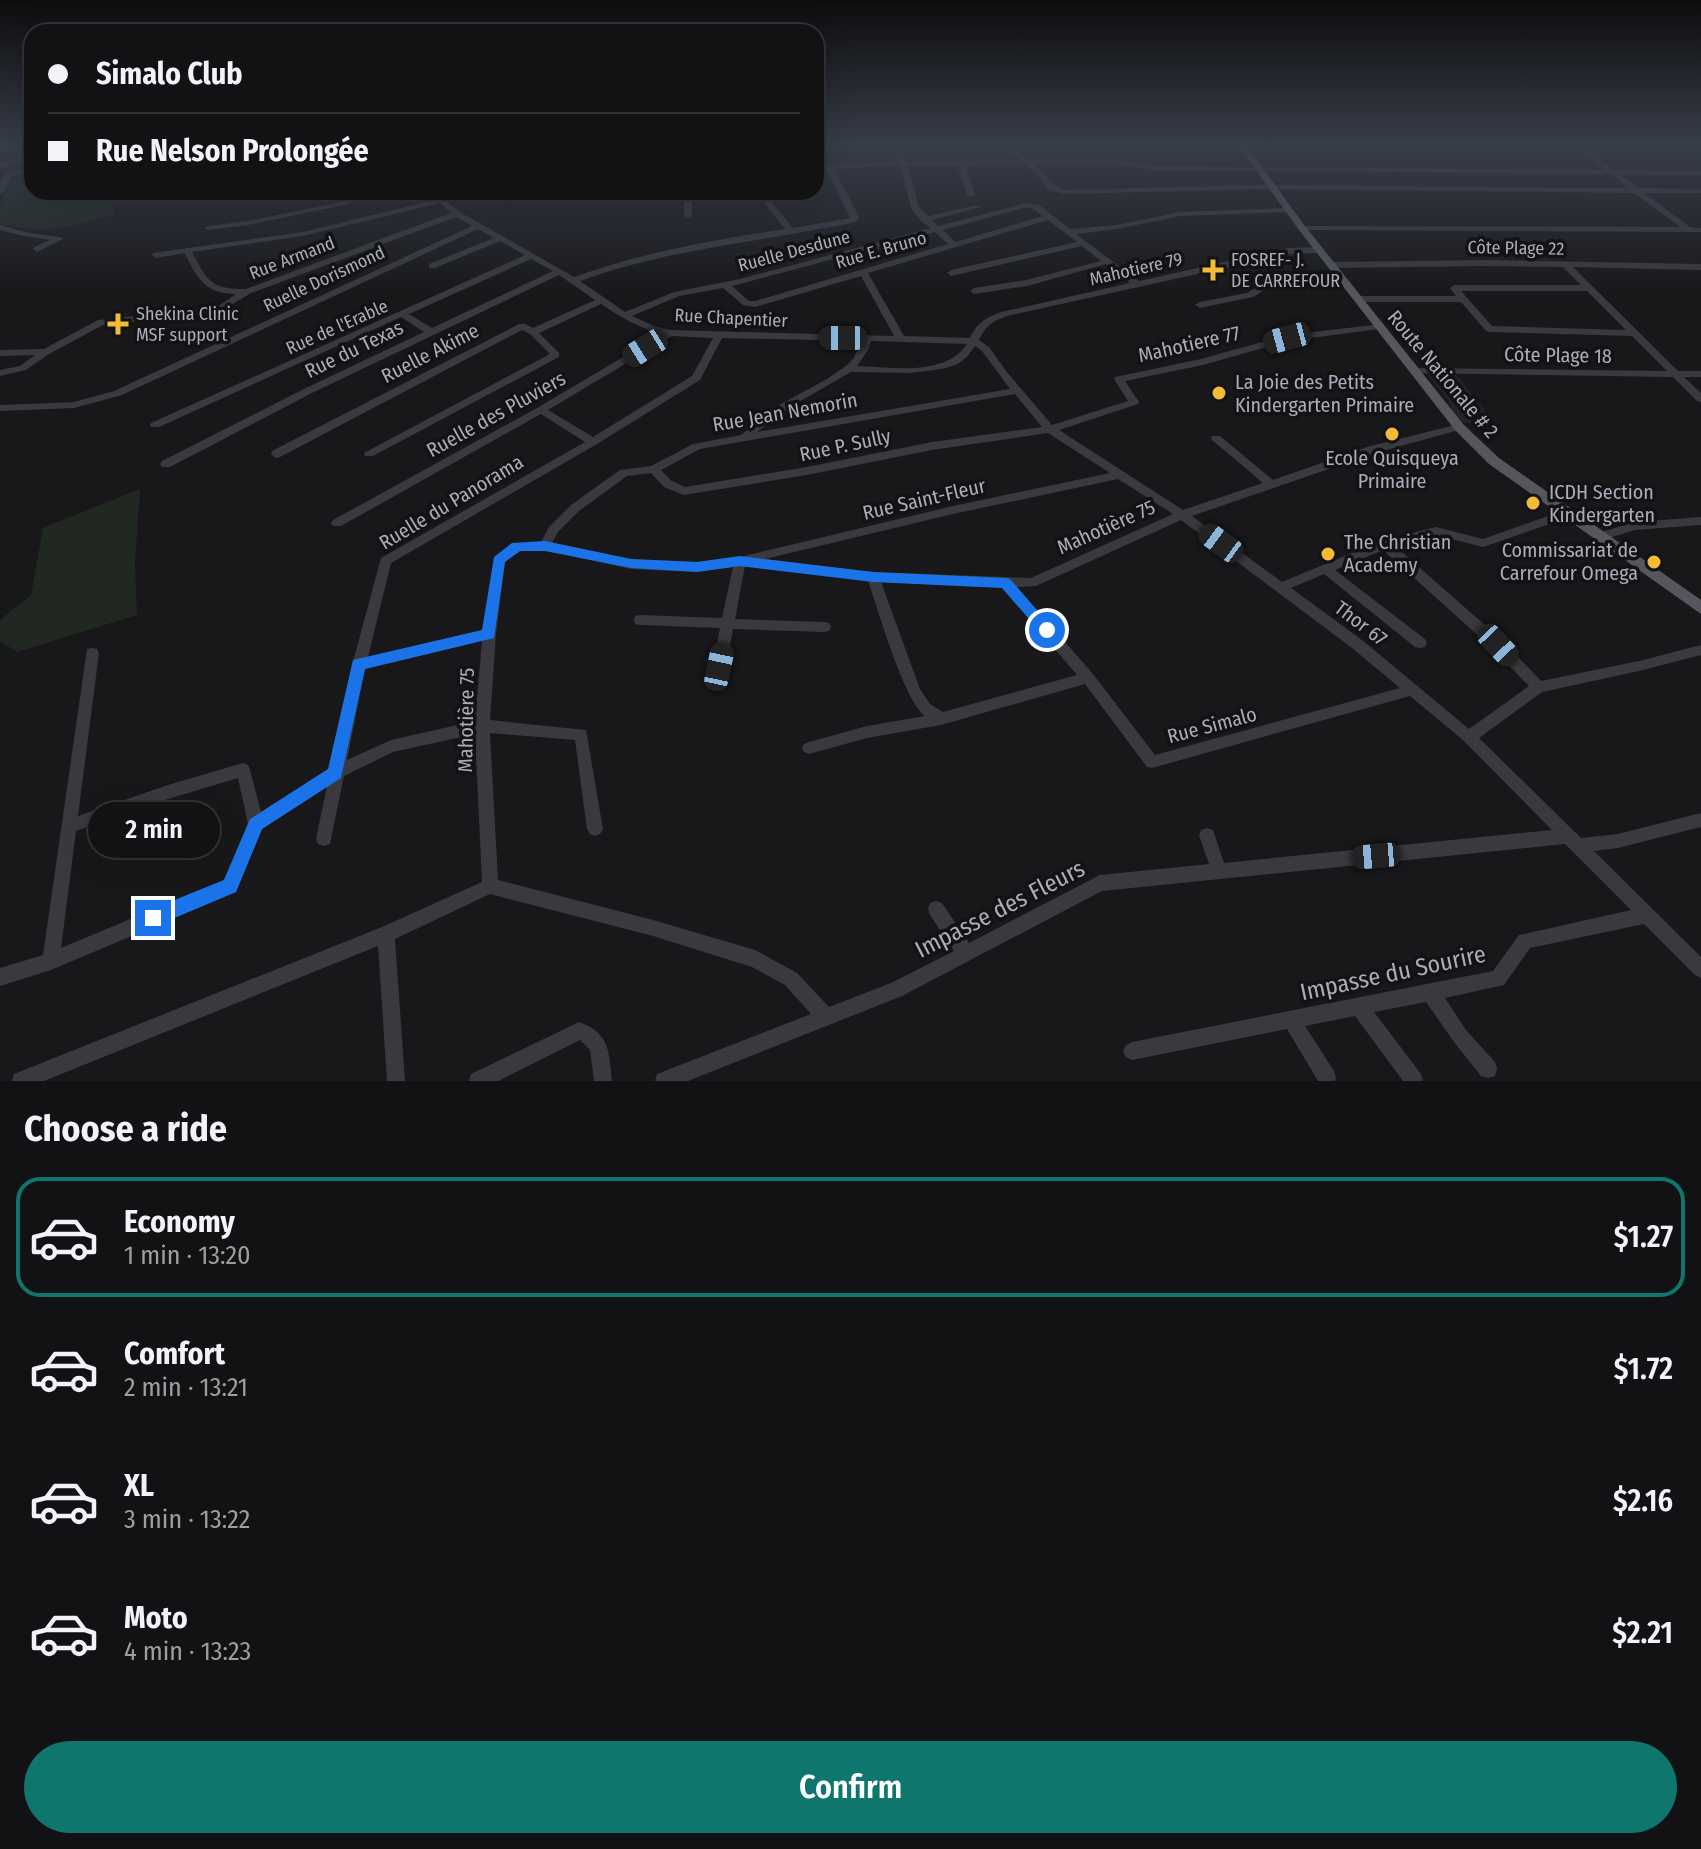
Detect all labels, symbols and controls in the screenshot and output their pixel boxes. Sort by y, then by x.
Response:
text: Simalo Club [96,56,243,92]
text: Rue Nelson Prolongée [96,133,369,169]
street label: Ruelle Desdune [736,225,853,277]
street label: Rue E. Bruno [833,227,929,273]
street label: Rue Armand [246,232,338,284]
street label: Côte Plage 22 [1467,236,1565,260]
street label: Ruelle Dorismond [260,241,388,317]
street label: Mahotiere 79 [1087,248,1185,290]
place label: FOSREF- J. DE CARREFOUR [1231,249,1340,292]
marker: FOSREF- J. DE CARREFOUR [1202,259,1224,281]
street label: Rue de l'Erable [283,295,391,359]
place label: Shekina Clinic MSF support [136,303,239,346]
street label: Rue Chapentier [674,304,789,332]
street label: Route Nationale # 2 [1383,305,1504,443]
marker: Shekina Clinic MSF support [107,313,129,335]
street label: Rue du Texas [301,315,407,383]
street label: Ruelle Akime [377,318,483,388]
car [1261,320,1313,356]
street label: Mahotiere 77 [1136,321,1242,367]
car [618,325,672,371]
car [819,326,867,350]
street label: Côte Plage 18 [1504,342,1612,368]
street label: Ruelle des Pluviers [422,366,570,462]
place label: La Joie des Petits Kindergarten Primaire [1235,370,1414,417]
marker: La Joie des Petits Kindergarten Primaire [1210,384,1228,402]
street label: Rue Jean Nemorin [711,387,859,437]
street label: Rue P. Sully [797,424,893,466]
marker: Ecole Quisqueya Primaire [1383,425,1401,443]
place label: Ecole Quisqueya Primaire [1325,446,1459,493]
street label: Ruelle du Panorama [375,450,527,554]
street label: Rue Saint-Fleur [860,473,988,525]
place label: ICDH Section Kindergarten [1549,480,1655,527]
marker: ICDH Section Kindergarten [1524,494,1542,512]
street label: Mahotière 75 [1053,495,1159,559]
car [1195,519,1247,567]
place label: The Christian Academy [1344,530,1451,577]
place label: Commissariat de Carrefour Omega [1500,538,1638,585]
marker: The Christian Academy [1319,545,1337,563]
marker: Commissariat de Carrefour Omega [1645,553,1663,571]
street label: Thor 67 [1330,595,1392,651]
route start [1029,612,1065,648]
car [1473,619,1523,671]
car [702,641,736,693]
street label: Mahotière 75 [453,668,479,772]
street label: Rue Simalo [1165,702,1259,748]
callout: 2 min [87,802,219,858]
text: 2 min [125,814,183,845]
car [1351,842,1401,870]
street label: Impasse des Fleurs [911,854,1089,964]
route end [135,900,171,936]
street label: Impasse du Sourire [1298,940,1488,1006]
text: Choose a ride [24,1107,227,1151]
icon: car [28,1201,100,1273]
text: Economy [124,1204,235,1240]
text: $1.27 [1614,1219,1673,1255]
text: 1 min · 13:20 [124,1240,251,1271]
icon: car [28,1333,100,1405]
text: Comfort [124,1336,225,1372]
text: $1.72 [1614,1351,1673,1387]
text: 2 min · 13:21 [124,1372,248,1403]
icon: car [28,1465,100,1537]
text: XL [124,1468,154,1504]
text: $2.16 [1613,1483,1673,1519]
text: 3 min · 13:22 [124,1504,250,1535]
icon: car [28,1597,100,1669]
text: Moto [124,1600,188,1636]
text: $2.21 [1612,1615,1673,1651]
text: 4 min · 13:23 [124,1636,251,1667]
button: Confirm [24,1741,1677,1833]

